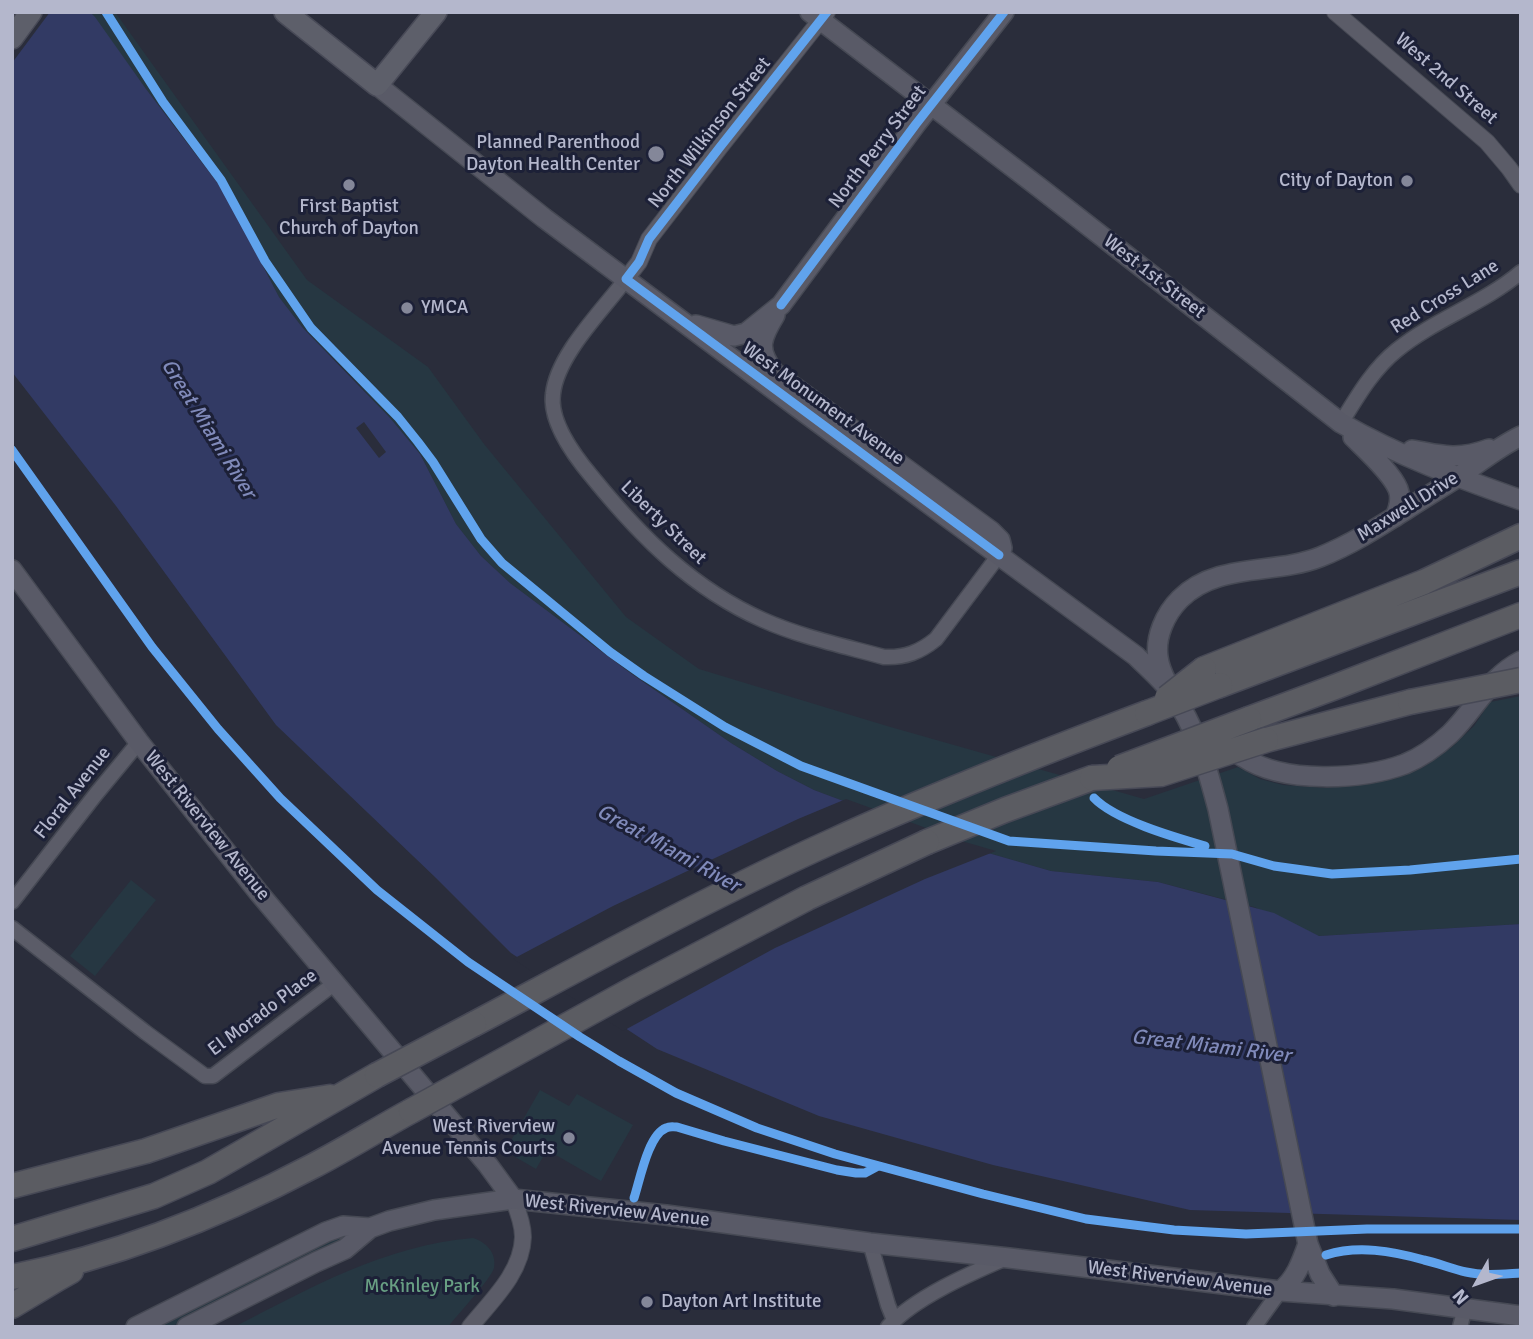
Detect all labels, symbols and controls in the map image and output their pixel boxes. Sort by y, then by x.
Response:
street label: West 2nd Street [1390,28,1502,130]
street label: North Wilkinson Street [644,53,776,213]
street label: North Perry Street [824,81,932,213]
place label: Planned Parenthood Dayton Health Center [466,132,640,176]
marker: Planned Parenthood Dayton Health Center [646,144,666,164]
place label: City of Dayton [1279,170,1393,192]
marker: City of Dayton [1399,173,1415,189]
marker: First Baptist Church of Dayton [341,177,357,193]
place label: First Baptist Church of Dayton [279,196,419,240]
street label: West 1st Street [1099,230,1209,324]
street label: Red Cross Lane [1387,255,1503,339]
place label: YMCA [421,297,468,319]
marker: YMCA [399,300,415,316]
street label: West Monument Avenue [737,337,909,471]
water label: Great Miami River [155,355,261,503]
street label: Maxwell Drive [1353,467,1463,547]
street label: Liberty Street [615,476,711,570]
street label: Floral Avenue [30,742,116,844]
street label: West Riverview Avenue [140,747,274,905]
water label: Great Miami River [592,799,744,899]
street label: El Morado Place [204,965,322,1061]
water label: Great Miami River [1130,1025,1292,1069]
place label: West Riverview Avenue Tennis Courts [382,1116,555,1160]
marker: West Riverview Avenue Tennis Courts [561,1130,577,1146]
street label: West Riverview Avenue [523,1190,711,1232]
north arrow [1442,1248,1512,1318]
street label: West Riverview Avenue [1086,1256,1274,1302]
park label: McKinley Park [364,1276,480,1298]
text: N [1447,1284,1474,1309]
place label: Dayton Art Institute [661,1291,821,1313]
marker: Dayton Art Institute [639,1294,655,1310]

